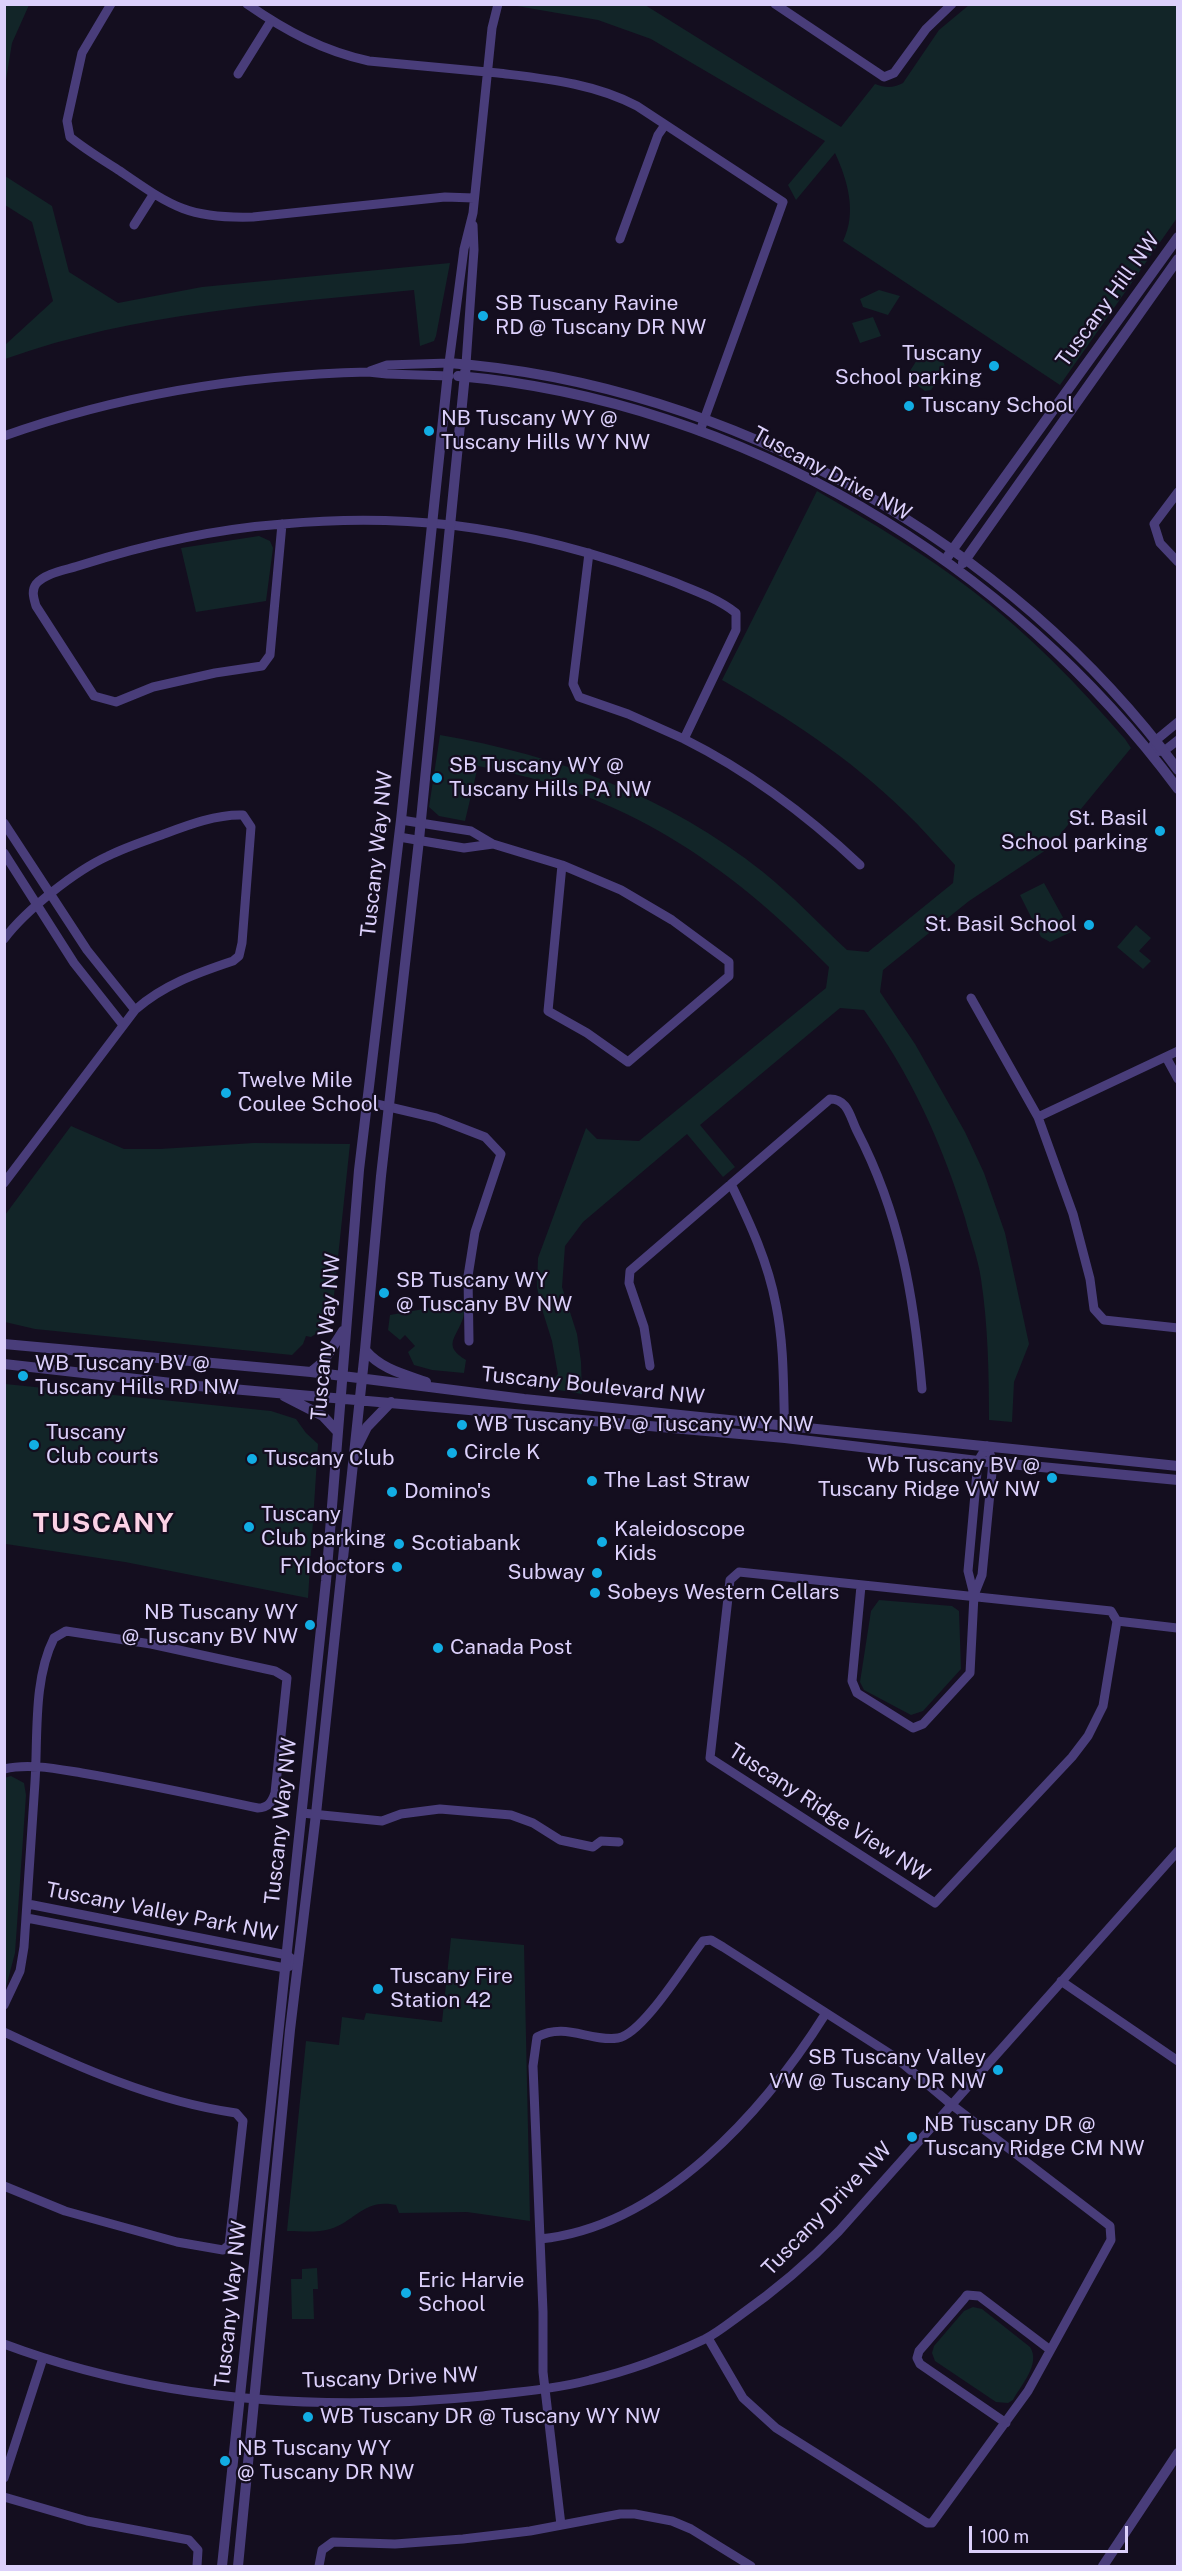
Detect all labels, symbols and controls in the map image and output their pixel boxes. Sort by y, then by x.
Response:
street label: Tuscany Hill NW [1051,228,1165,372]
place label: SB Tuscany Ravine RD @ Tuscany DR NW [495,291,706,341]
marker: SB Tuscany Ravine RD @ Tuscany DR NW [476,309,490,323]
place label: Tuscany School parking [835,341,982,391]
marker: Tuscany School parking [987,359,1001,373]
place label: Tuscany School [921,393,1074,419]
marker: Tuscany School [902,399,916,413]
place label: NB Tuscany WY @ Tuscany Hills WY NW [441,406,650,456]
street label: Tuscany Drive NW [748,421,916,527]
marker: NB Tuscany WY @ Tuscany Hills WY NW [422,424,436,438]
place label: SB Tuscany WY @ Tuscany Hills PA NW [449,753,651,803]
street label: Tuscany Way NW [356,769,398,939]
marker: SB Tuscany WY @ Tuscany Hills PA NW [430,771,444,785]
place label: St. Basil School parking [1001,806,1148,856]
marker: St. Basil School parking [1153,824,1167,838]
place label: St. Basil School [925,912,1077,938]
marker: St. Basil School [1082,918,1096,932]
place label: Twelve Mile Coulee School [238,1068,379,1118]
marker: Twelve Mile Coulee School [219,1086,233,1100]
street label: Tuscany Way NW [306,1252,346,1422]
place label: SB Tuscany WY @ Tuscany BV NW [396,1268,572,1318]
marker: SB Tuscany WY @ Tuscany BV NW [377,1286,391,1300]
place label: WB Tuscany BV @ Tuscany Hills RD NW [35,1351,239,1401]
street label: Tuscany Boulevard NW [480,1362,706,1410]
marker: WB Tuscany BV @ Tuscany Hills RD NW [16,1369,30,1383]
place label: WB Tuscany BV @ Tuscany WY NW [474,1412,814,1438]
marker: WB Tuscany BV @ Tuscany WY NW [455,1418,469,1432]
place label: Tuscany Club courts [46,1420,159,1470]
marker: Tuscany Club courts [27,1438,41,1452]
place label: Circle K [464,1440,540,1466]
place label: Tuscany Club [264,1446,394,1472]
marker: Circle K [445,1446,459,1460]
marker: Tuscany Club [245,1452,259,1466]
place label: Wb Tuscany BV @ Tuscany Ridge VW NW [818,1453,1040,1503]
place label: The Last Straw [604,1468,750,1494]
marker: Wb Tuscany BV @ Tuscany Ridge VW NW [1045,1471,1059,1485]
marker: The Last Straw [585,1474,599,1488]
place label: Domino's [404,1479,491,1505]
marker: Domino's [385,1485,399,1499]
place label: Tuscany Club parking [261,1502,386,1552]
district label: TUSCANY [33,1508,175,1540]
place label: Kaleidoscope Kids [614,1517,745,1567]
marker: Tuscany Club parking [242,1520,256,1534]
place label: Scotiabank [411,1531,521,1557]
marker: Kaleidoscope Kids [595,1535,609,1549]
marker: Scotiabank [392,1537,406,1551]
place label: FYIdoctors [280,1554,385,1580]
marker: FYIdoctors [390,1560,404,1574]
place label: Subway [508,1560,585,1586]
marker: Subway [590,1566,604,1580]
place label: Sobeys Western Cellars [607,1580,839,1606]
marker: Sobeys Western Cellars [588,1586,602,1600]
place label: NB Tuscany WY @ Tuscany BV NW [122,1600,298,1650]
marker: NB Tuscany WY @ Tuscany BV NW [303,1618,317,1632]
place label: Canada Post [450,1635,572,1661]
marker: Canada Post [431,1641,445,1655]
street label: Tuscany Way NW [260,1736,302,1906]
street label: Tuscany Ridge View NW [724,1738,934,1888]
street label: Tuscany Valley Park NW [44,1877,280,1947]
place label: Tuscany Fire Station 42 [390,1964,513,2014]
marker: Tuscany Fire Station 42 [371,1982,385,1996]
place label: SB Tuscany Valley VW @ Tuscany DR NW [769,2045,986,2095]
marker: SB Tuscany Valley VW @ Tuscany DR NW [991,2063,1005,2077]
place label: NB Tuscany DR @ Tuscany Ridge CM NW [924,2112,1145,2162]
marker: NB Tuscany DR @ Tuscany Ridge CM NW [905,2130,919,2144]
street label: Tuscany Drive NW [757,2137,897,2281]
street label: Tuscany Way NW [210,2219,252,2389]
place label: Eric Harvie School [418,2268,524,2318]
marker: Eric Harvie School [399,2286,413,2300]
street label: Tuscany Drive NW [301,2362,479,2394]
place label: WB Tuscany DR @ Tuscany WY NW [320,2404,661,2430]
marker: WB Tuscany DR @ Tuscany WY NW [301,2410,315,2424]
place label: NB Tuscany WY @ Tuscany DR NW [237,2436,414,2486]
marker: NB Tuscany WY @ Tuscany DR NW [218,2454,232,2468]
scale bar [972,2514,1131,2552]
text: 100 m [980,2526,1029,2547]

